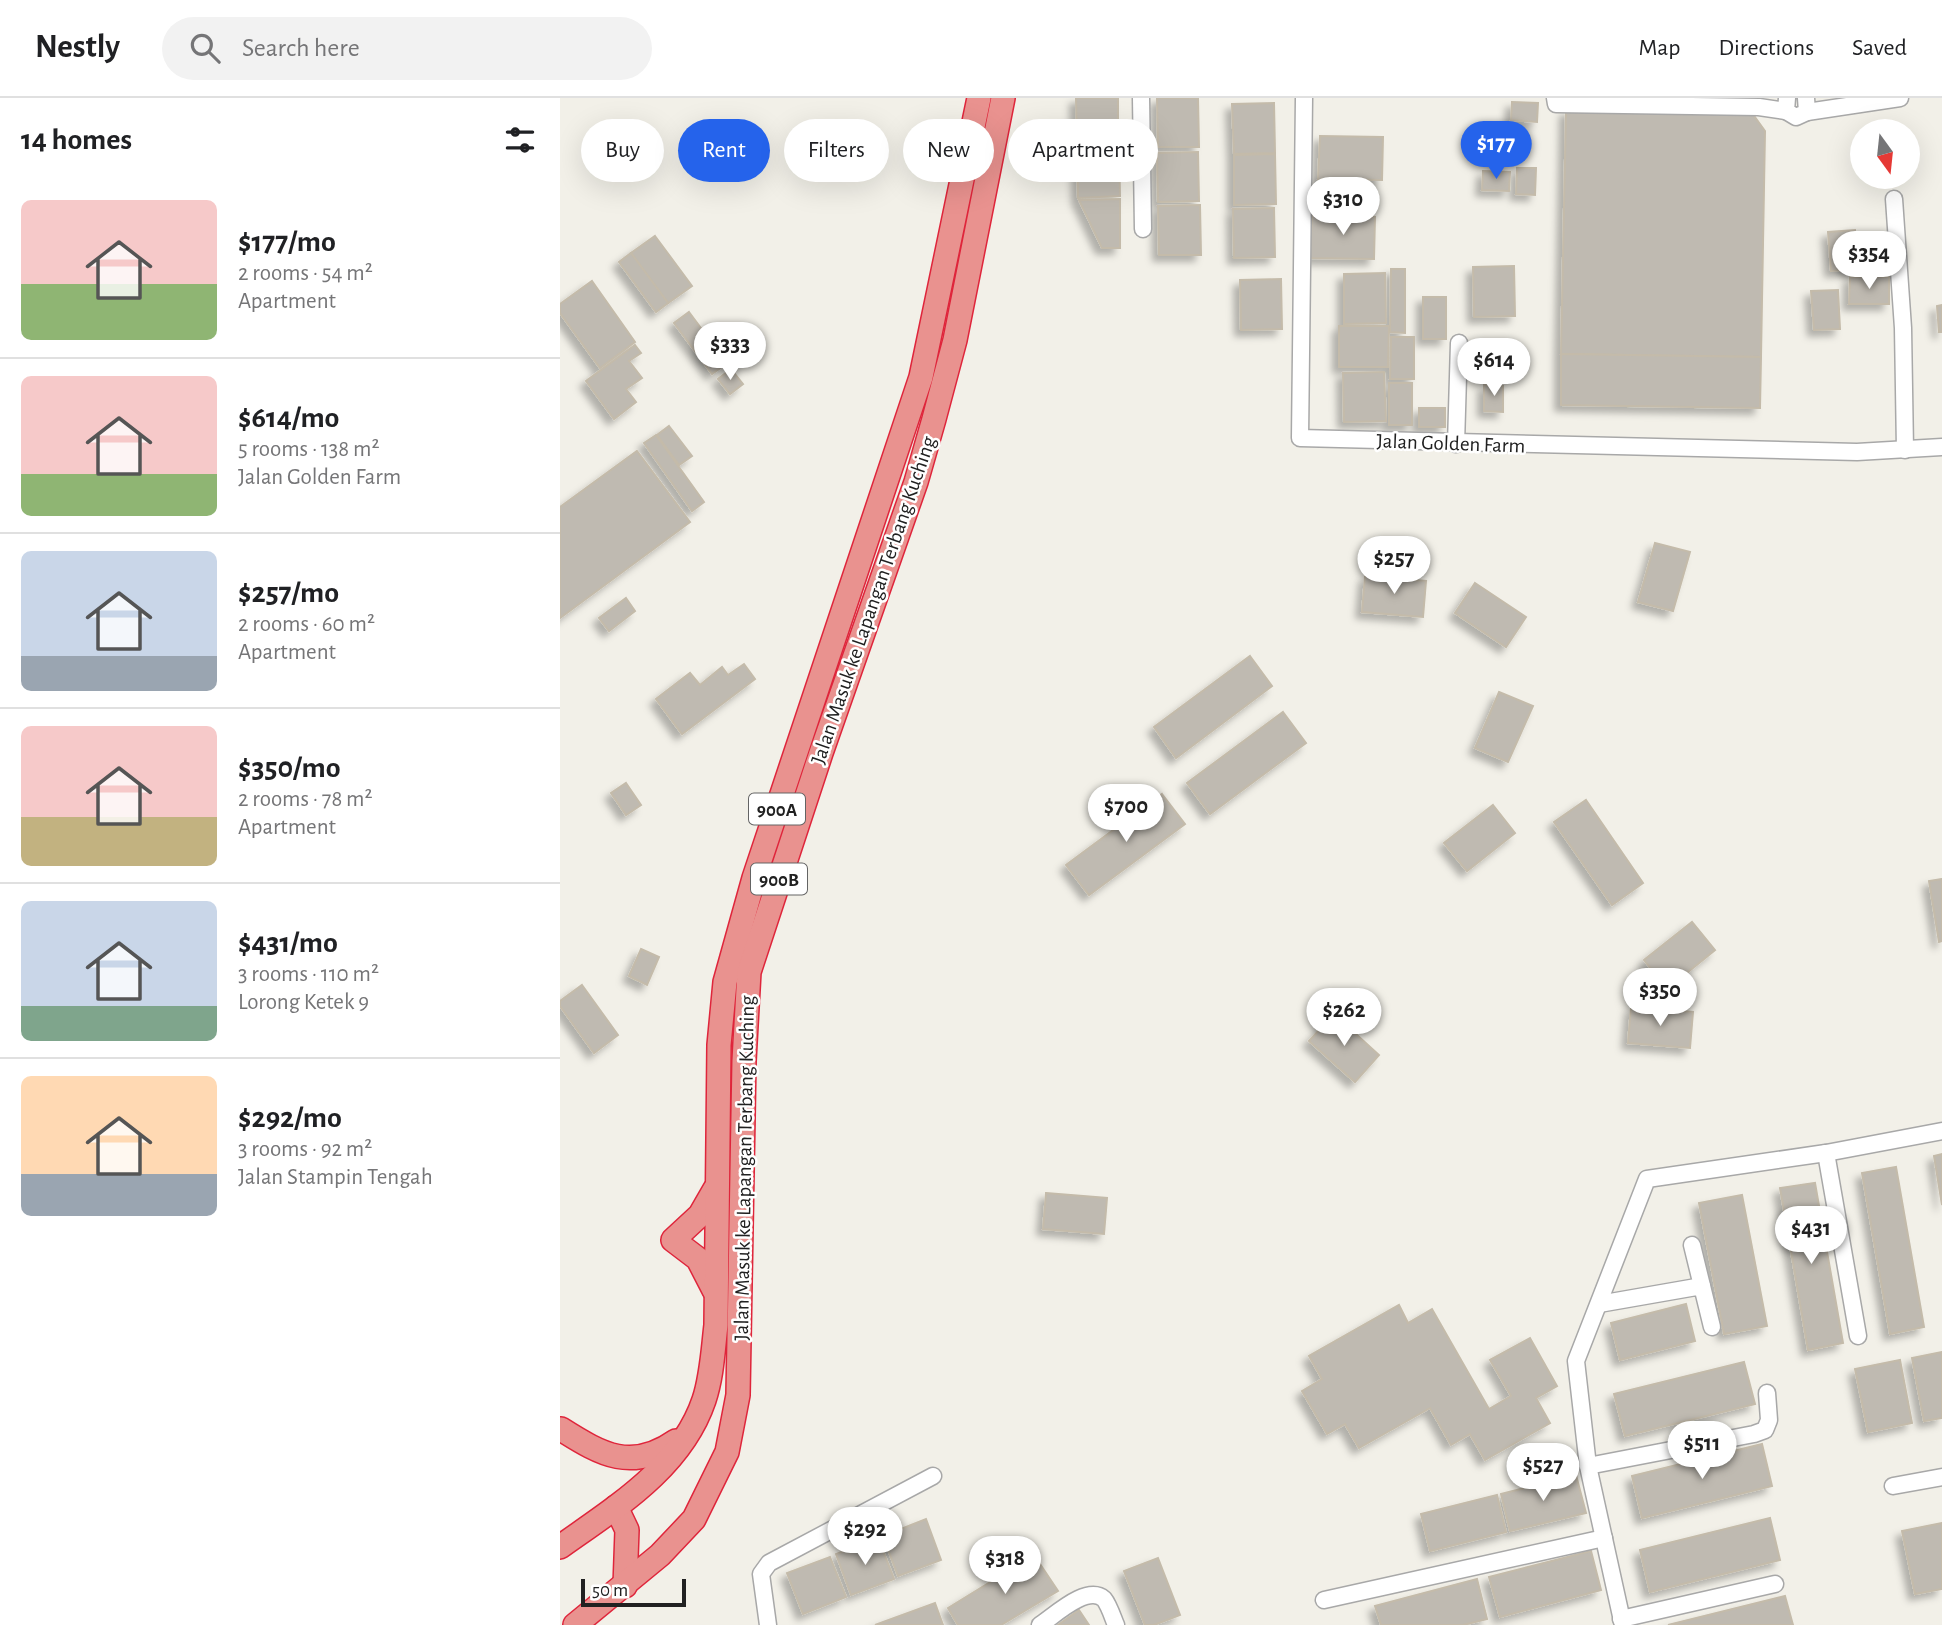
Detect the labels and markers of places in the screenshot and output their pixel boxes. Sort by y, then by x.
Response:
pin: $177 [1455,122,1537,181]
pin: $310 [1302,178,1384,237]
pin: $354 [1828,232,1910,291]
pin: $333 [689,322,771,382]
pin: $614 [1453,338,1535,398]
pin: $257 [1353,536,1435,596]
pin: $700 [1085,784,1167,844]
pin: $350 [1619,968,1701,1028]
pin: $262 [1303,988,1385,1048]
pin: $431 [1770,1206,1852,1266]
pin: $511 [1661,1422,1743,1481]
pin: $527 [1502,1444,1584,1503]
pin: $292 [824,1508,906,1567]
pin: $318 [964,1536,1046,1596]

